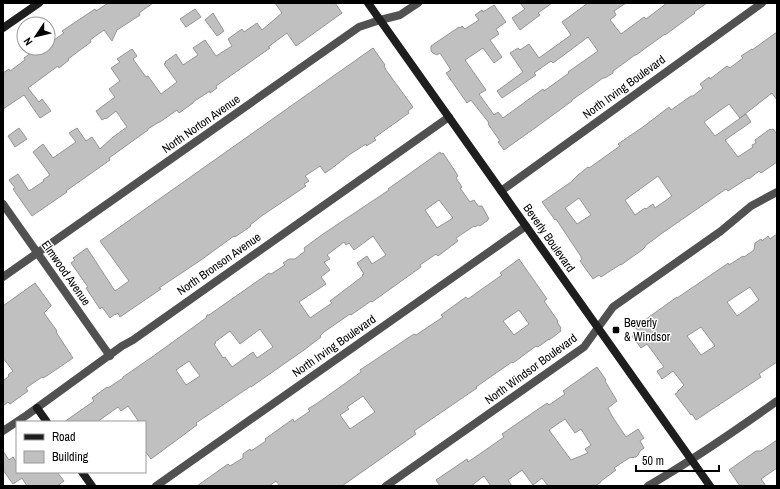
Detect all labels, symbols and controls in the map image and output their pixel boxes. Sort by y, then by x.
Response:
north arrow [16,16,56,56]
text: N [20,35,35,48]
street label: North Irving Boulevard [579,52,669,122]
street label: North Norton Avenue [159,91,243,157]
street label: Beverly Boulevard [520,201,578,275]
street label: North Bronson Avenue [174,229,264,299]
street label: Elmwood Avenue [38,237,94,309]
street label: North Irving Boulevard [289,311,379,381]
place label: Beverly & Windsor [624,315,671,345]
marker: Beverly & Windsor [611,325,621,335]
street label: North Windsor Boulevard [482,330,580,408]
legend [16,421,146,473]
text: Road [52,429,76,445]
scale bar [636,447,719,473]
text: Building [52,449,89,465]
text: 50 m [642,453,664,469]

